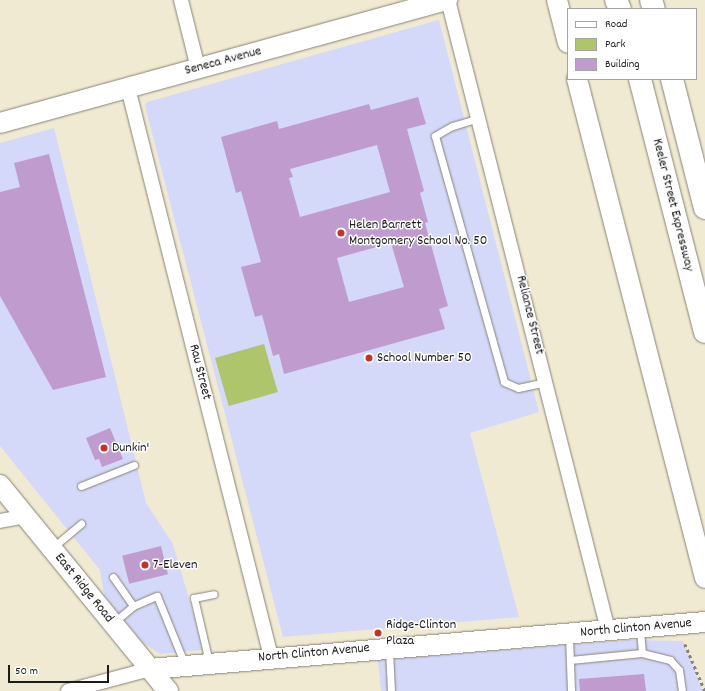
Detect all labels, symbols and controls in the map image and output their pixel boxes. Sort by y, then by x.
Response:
legend [567,8,697,80]
text: Road [605,16,627,33]
text: Park [605,36,625,53]
street label: Seneca Avenue [183,43,263,79]
text: Building [605,56,640,73]
street label: Keeler Street Expressway [648,137,698,273]
place label: Helen Barrett Montgomery School No. 50 [349,217,487,250]
marker: Helen Barrett Montgomery School No. 50 [336,228,346,238]
street label: Reliance Street [512,274,548,356]
street label: Rau Street [185,342,215,402]
place label: School Number 50 [377,350,472,366]
marker: School Number 50 [364,353,374,363]
place label: Dunkin' [112,440,149,456]
marker: Dunkin' [99,443,109,453]
street label: East Ridge Road [51,550,117,626]
place label: 7-Eleven [153,557,197,573]
marker: 7-Eleven [140,560,150,570]
street label: North Clinton Avenue [580,615,692,641]
place label: Ridge-Clinton Plaza [386,617,456,650]
marker: Ridge-Clinton Plaza [373,628,383,638]
street label: North Clinton Avenue [258,640,370,666]
scale bar [10,657,111,683]
text: 50 m [15,663,38,680]

